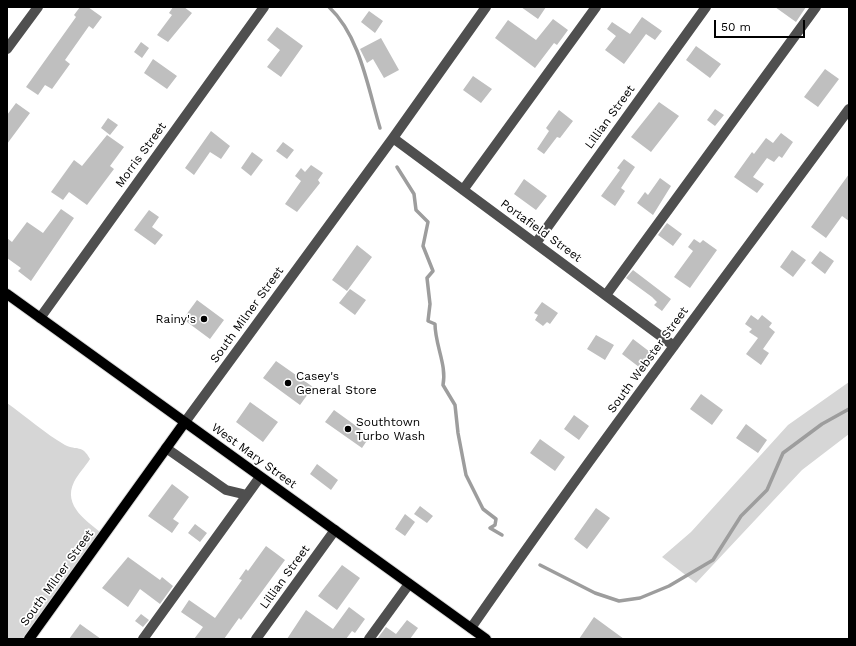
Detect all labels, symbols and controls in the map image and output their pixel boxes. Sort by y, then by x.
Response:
scale bar [716,12,807,38]
text: 50 m [721,20,751,34]
street label: Lillian Street [582,82,638,152]
street label: Morris Street [113,120,169,190]
street label: Portafield Street [498,197,584,265]
street label: South Milner Street [207,264,287,366]
street label: South Webster Street [605,304,691,416]
place label: Rainy's [156,312,196,326]
marker: Rainy's [199,314,209,324]
place label: Casey's General Store [296,369,377,397]
marker: Casey's General Store [283,378,293,388]
place label: Southtown Turbo Wash [356,415,425,443]
street label: West Mary Street [209,420,299,492]
marker: Southtown Turbo Wash [343,424,353,434]
street label: South Milner Street [17,527,97,629]
street label: Lillian Street [257,542,313,612]

